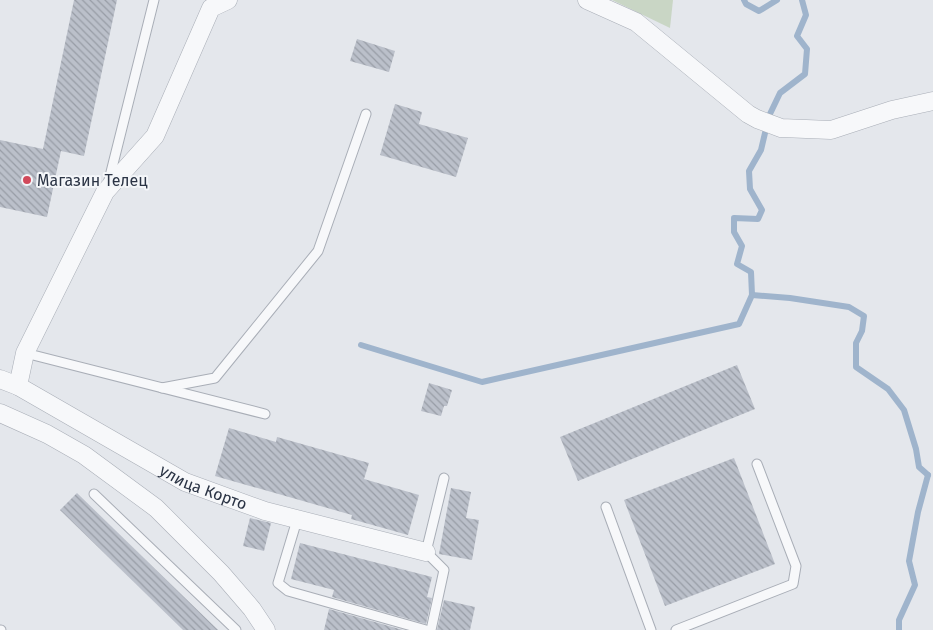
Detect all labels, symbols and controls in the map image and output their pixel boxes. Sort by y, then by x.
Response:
place label: Магазин Телец [37,171,148,190]
marker: Магазин Телец [21,174,33,186]
street label: улица Корто [156,461,250,514]

